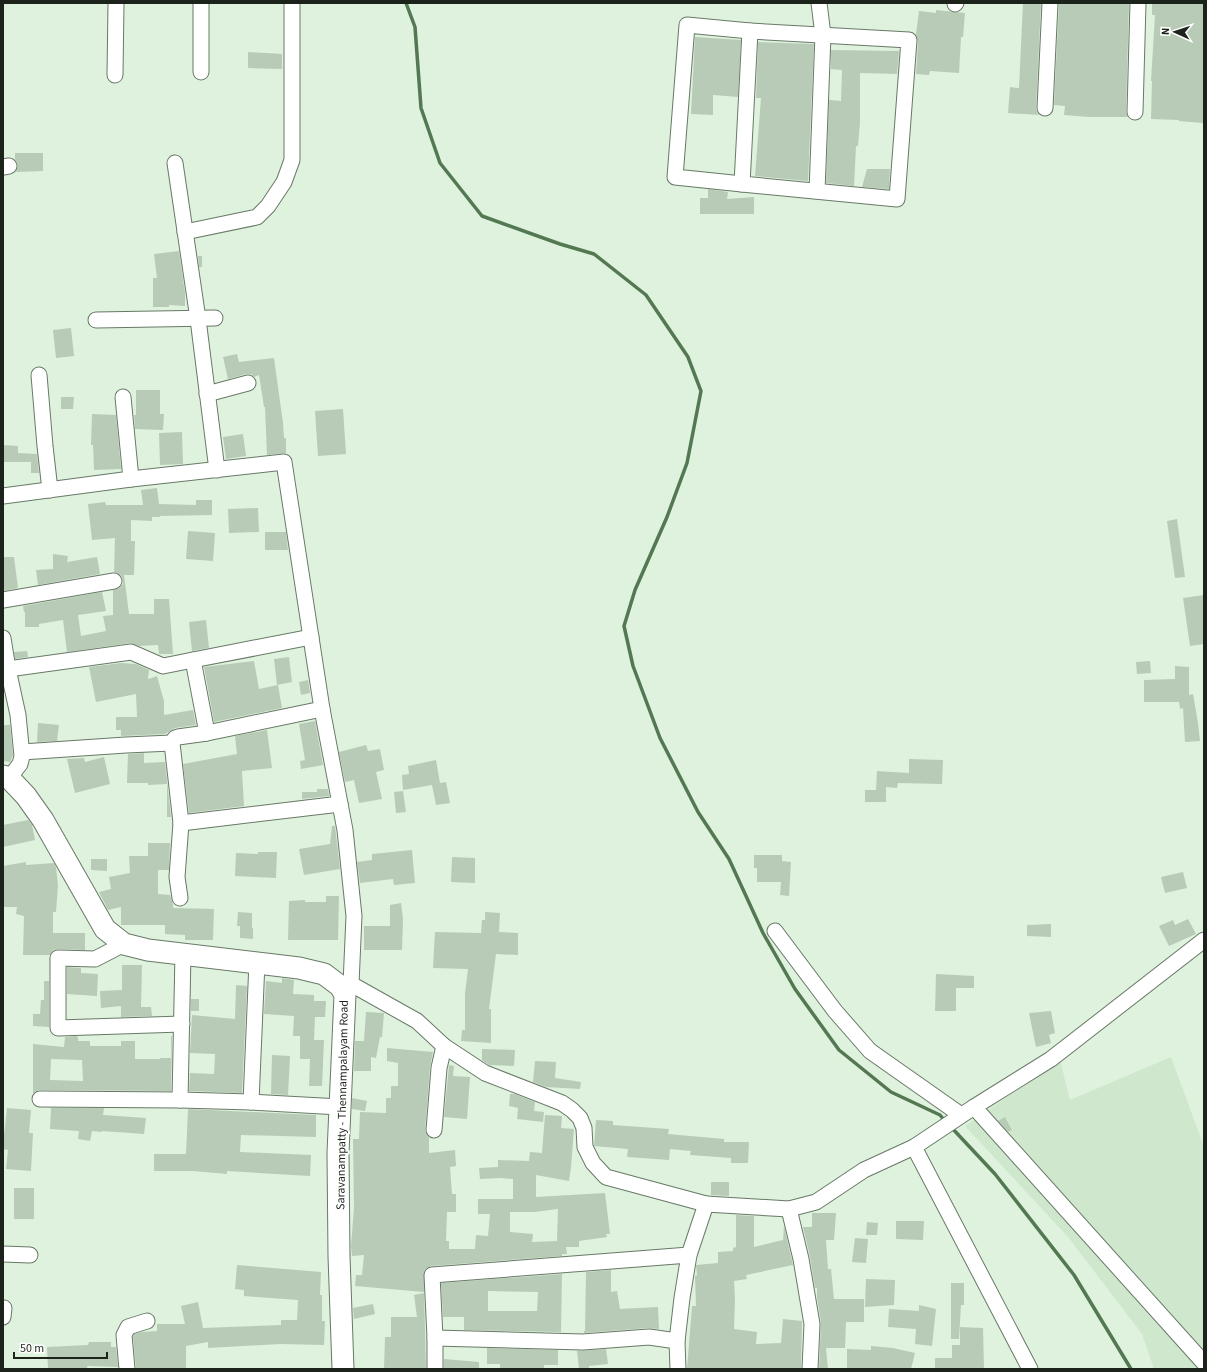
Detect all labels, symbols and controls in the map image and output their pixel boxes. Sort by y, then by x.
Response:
north arrow [1155,12,1195,52]
text: N [1158,27,1173,36]
street label: Saravanampatty - Thennampalayam Road [332,1000,353,1210]
scale bar [14,1334,107,1360]
text: 50 m [20,1340,44,1357]

